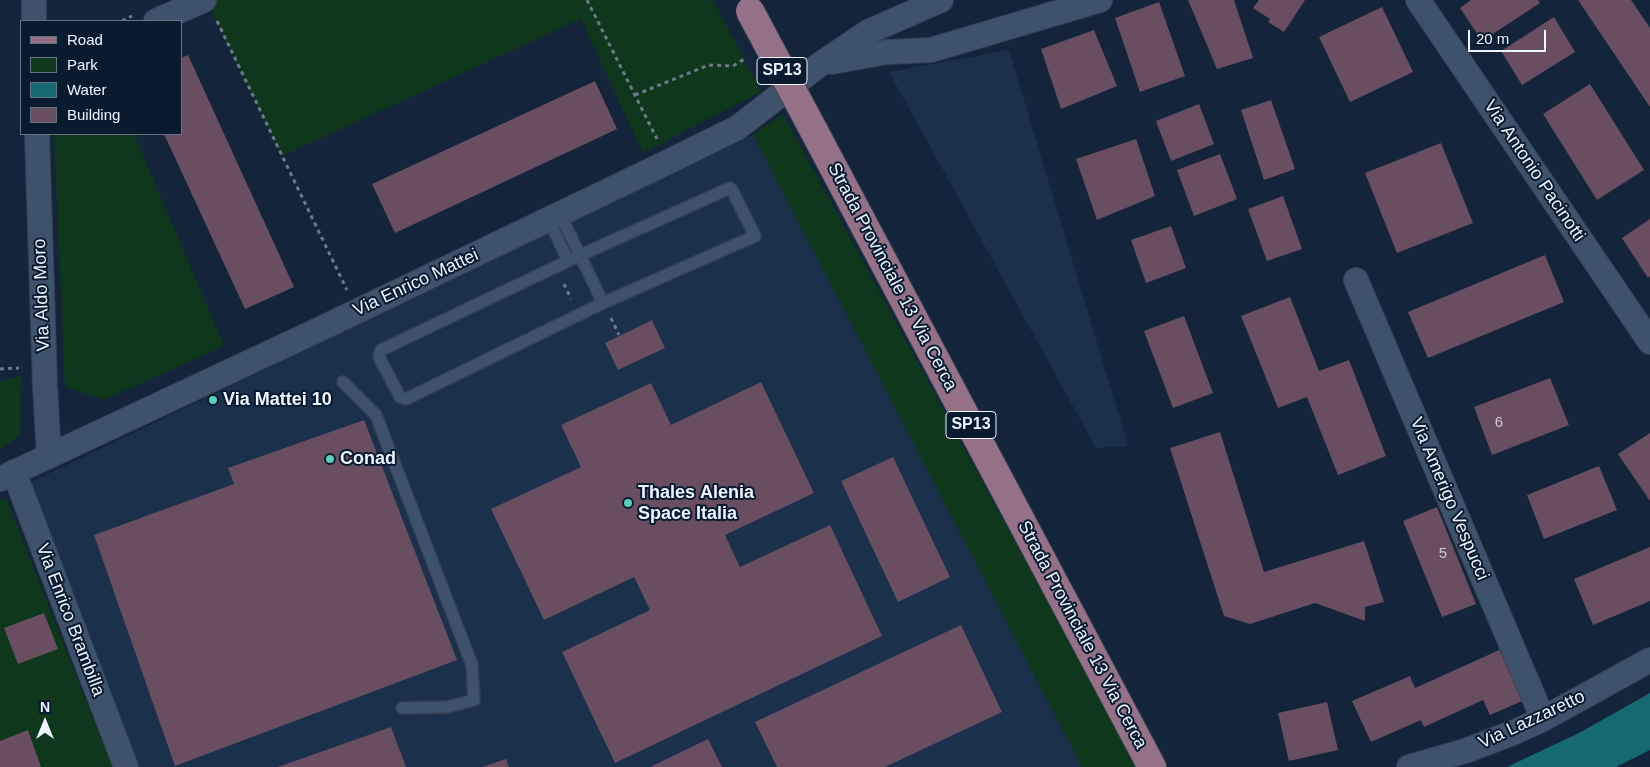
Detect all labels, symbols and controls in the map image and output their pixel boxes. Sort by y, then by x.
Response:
legend [20,20,182,135]
scale bar [1470,20,1548,52]
text: 20 m [1476,30,1509,47]
text: Road [67,31,103,48]
text: Park [67,56,98,73]
road number: SP13 [757,58,807,84]
text: Water [67,81,106,98]
street label: Via Antonio Pacinotti [1479,96,1589,246]
text: Building [67,106,120,123]
street label: Strada Provinciale 13 Via Cerca [823,159,961,395]
street label: Via Aldo Moro [29,238,55,352]
street label: Via Enrico Mattei [350,245,482,321]
place label: Via Mattei 10 [223,389,332,411]
marker: Via Mattei 10 [207,394,219,406]
road number: SP13 [946,412,996,438]
street label: Via Amerigo Vespucci [1405,414,1493,584]
house number: 6 [1495,414,1503,432]
place label: Conad [340,448,396,470]
marker: Conad [324,453,336,465]
place label: Thales Alenia Space Italia [638,482,754,524]
marker: Thales Alenia Space Italia [622,497,634,509]
street label: Strada Provinciale 13 Via Cerca [1013,517,1151,753]
street label: Via Enrico Brambilla [31,541,109,699]
house number: 5 [1439,545,1447,563]
street label: Via Lazzaretto [1475,686,1589,754]
north arrow [20,697,70,747]
text: N [40,699,50,715]

